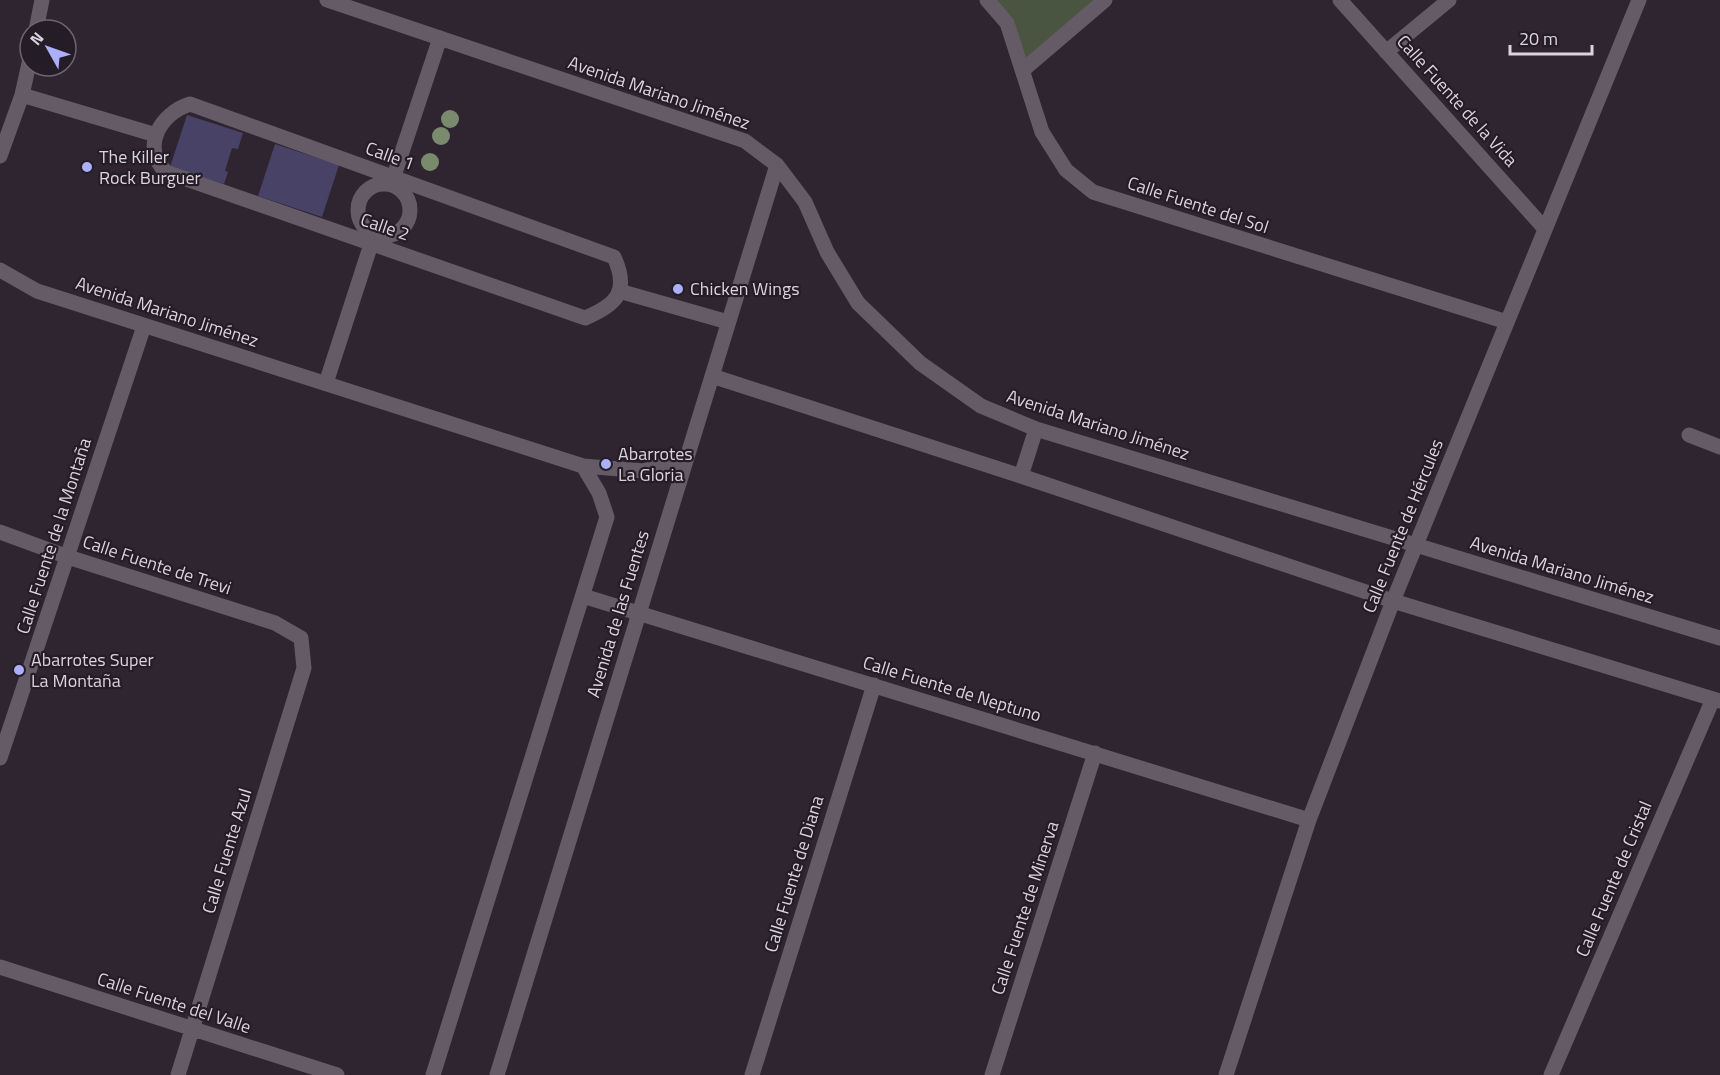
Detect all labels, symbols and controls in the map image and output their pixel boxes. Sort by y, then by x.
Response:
north arrow [18,18,78,78]
scale bar [1510,18,1592,56]
text: 20 m [1519,25,1558,52]
text: N [24,26,49,50]
street label: Calle Fuente de la Vida [1391,29,1524,173]
street label: Avenida Mariano Jiménez [565,49,754,136]
street label: Calle 1 [362,134,418,177]
place label: The Killer Rock Burguer [99,143,201,191]
marker: The Killer Rock Burguer [80,160,94,174]
street label: Calle Fuente del Sol [1124,169,1272,240]
street label: Calle 2 [357,206,413,247]
street label: Avenida Mariano Jiménez [72,269,262,354]
place label: Chicken Wings [690,275,800,302]
marker: Chicken Wings [671,282,685,296]
street label: Avenida Mariano Jiménez [1003,382,1193,467]
street label: Calle Fuente de la Montaña [9,434,98,637]
street label: Calle Fuente de Hércules [1355,435,1450,617]
place label: Abarrotes La Gloria [618,440,693,488]
marker: Abarrotes La Gloria [599,457,613,471]
street label: Avenida de las Fuentes [579,527,656,701]
street label: Calle Fuente de Trevi [79,528,235,601]
street label: Avenida Mariano Jiménez [1467,529,1657,610]
place label: Abarrotes Super La Montaña [31,646,154,694]
street label: Calle Fuente de Neptuno [860,649,1045,729]
marker: Abarrotes Super La Montaña [12,663,26,677]
street label: Calle Fuente Azul [195,785,258,917]
street label: Calle Fuente de Diana [757,792,830,956]
street label: Calle Fuente de Cristal [1568,797,1659,961]
street label: Calle Fuente de Minerva [984,818,1065,998]
street label: Calle Fuente del Valle [94,965,254,1040]

